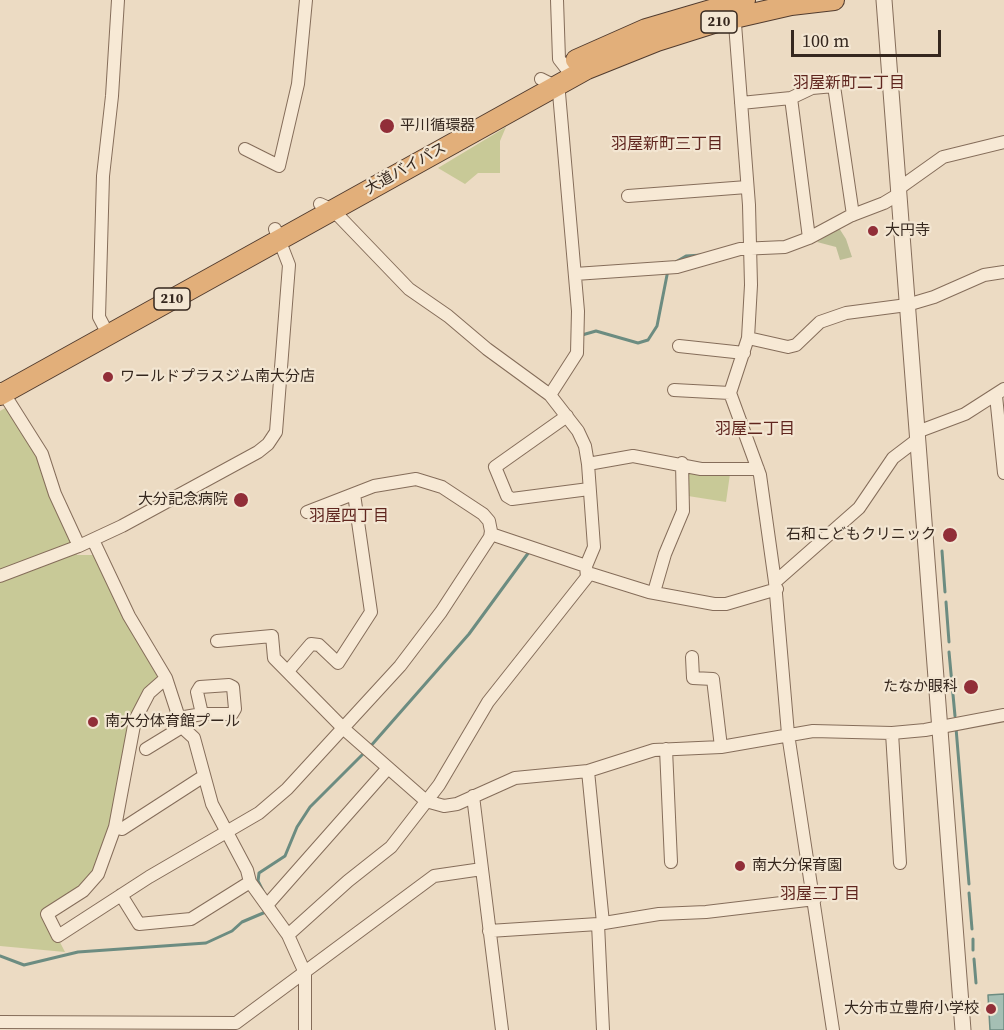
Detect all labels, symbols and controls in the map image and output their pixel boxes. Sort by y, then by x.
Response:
road number: 210 [701,11,737,33]
scale bar [794,18,944,56]
text: 100 m [802,28,849,53]
district label: 羽屋新町二丁目 [793,74,905,94]
marker: 平川循環器 [378,117,396,135]
place label: 平川循環器 [400,117,475,135]
district label: 羽屋新町三丁目 [611,135,723,155]
street label: 大道バイパス [362,139,450,199]
place label: 大円寺 [885,222,930,240]
marker: 大円寺 [866,224,880,238]
road number: 210 [154,288,190,310]
place label: ワールドプラスジム南大分店 [120,368,315,386]
marker: ワールドプラスジム南大分店 [101,370,115,384]
district label: 羽屋二丁目 [715,420,795,440]
place label: 大分記念病院 [138,491,228,509]
marker: 大分記念病院 [232,491,250,509]
district label: 羽屋四丁目 [309,507,389,527]
place label: 石和こどもクリニック [786,526,936,544]
marker: 石和こどもクリニック [941,526,959,544]
place label: たなか眼科 [883,678,958,696]
marker: たなか眼科 [962,678,980,696]
place label: 南大分体育館プール [105,713,240,731]
marker: 南大分体育館プール [86,715,100,729]
place label: 南大分保育園 [752,857,842,875]
marker: 南大分保育園 [733,859,747,873]
district label: 羽屋三丁目 [780,885,860,905]
place label: 大分市立豊府小学校 [844,1000,979,1018]
marker: 大分市立豊府小学校 [984,1002,998,1016]

